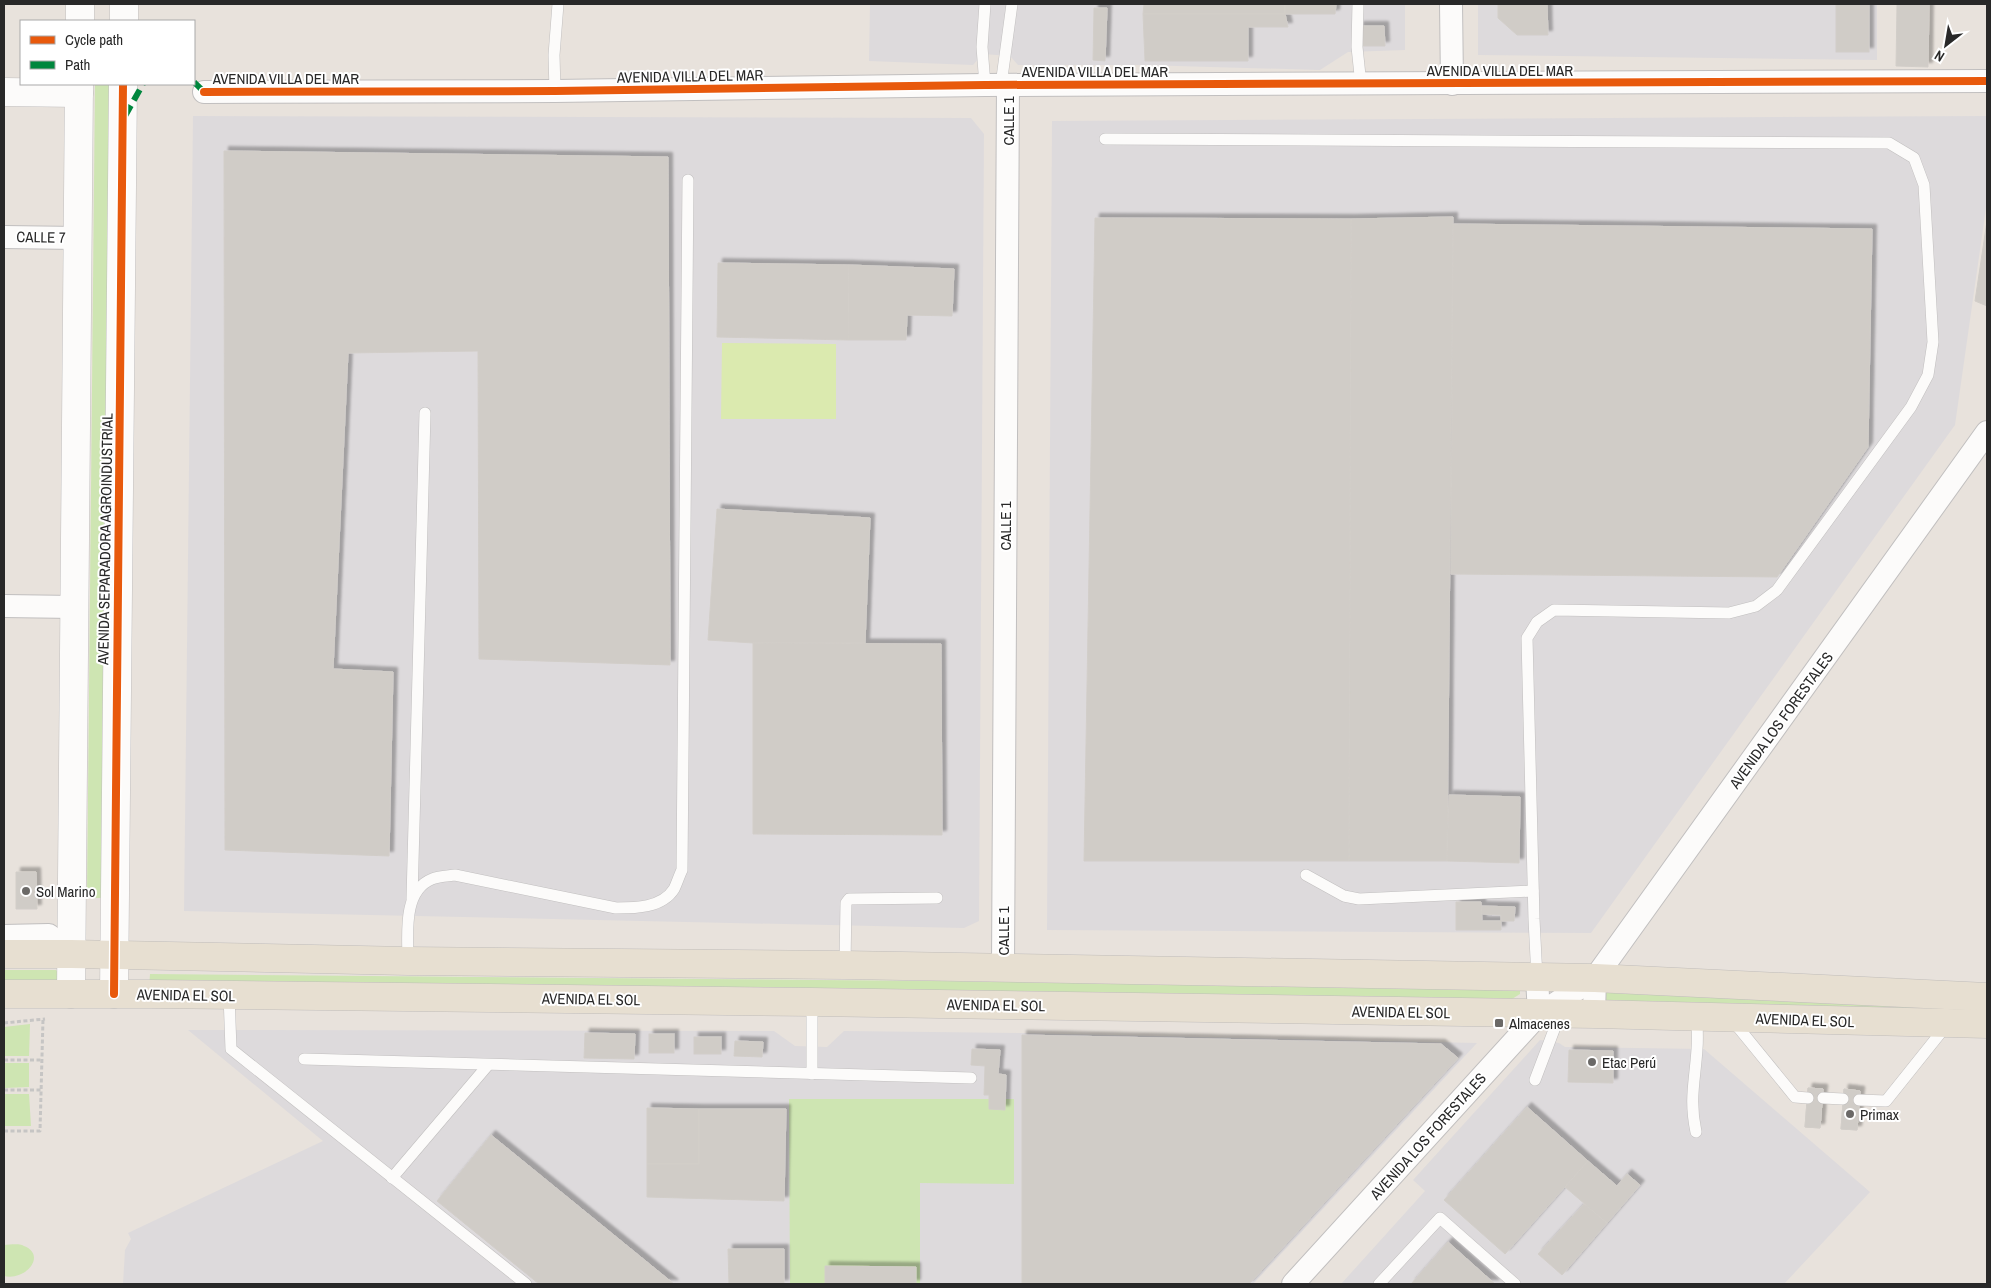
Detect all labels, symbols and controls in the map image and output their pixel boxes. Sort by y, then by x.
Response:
legend [20,20,195,85]
north arrow [1921,20,1971,70]
text: Cycle path [65,29,123,50]
text: N [1931,46,1947,66]
text: Path [65,54,90,75]
street label: AVENIDA VILLA DEL MAR [1426,60,1573,81]
street label: AVENIDA VILLA DEL MAR [1021,61,1168,82]
street label: AVENIDA VILLA DEL MAR [616,64,763,88]
street label: AVENIDA VILLA DEL MAR [212,68,359,89]
street label: CALLE 1 [998,96,1019,146]
street label: CALLE 7 [16,226,66,248]
street label: AVENIDA SEPARADORA AGROINDUSTRIAL [92,413,118,666]
street label: CALLE 1 [995,501,1016,551]
street label: AVENIDA LOS FORESTALES [1724,647,1838,793]
place label: Sol Marino [36,881,96,902]
marker: Sol Marino [20,885,32,897]
street label: CALLE 1 [993,906,1014,956]
street label: AVENIDA EL SOL [136,984,236,1006]
street label: AVENIDA EL SOL [541,988,641,1010]
street label: AVENIDA EL SOL [946,994,1046,1016]
street label: AVENIDA EL SOL [1351,1001,1451,1023]
street label: AVENIDA EL SOL [1754,1008,1855,1032]
place label: Almacenes [1508,1013,1570,1034]
marker: Almacenes [1493,1017,1505,1029]
place label: Etac Perú [1602,1052,1656,1073]
marker: Etac Perú [1586,1056,1598,1068]
street label: AVENIDA LOS FORESTALES [1365,1068,1491,1205]
place label: Primax [1860,1104,1900,1125]
marker: Primax [1844,1108,1856,1120]

